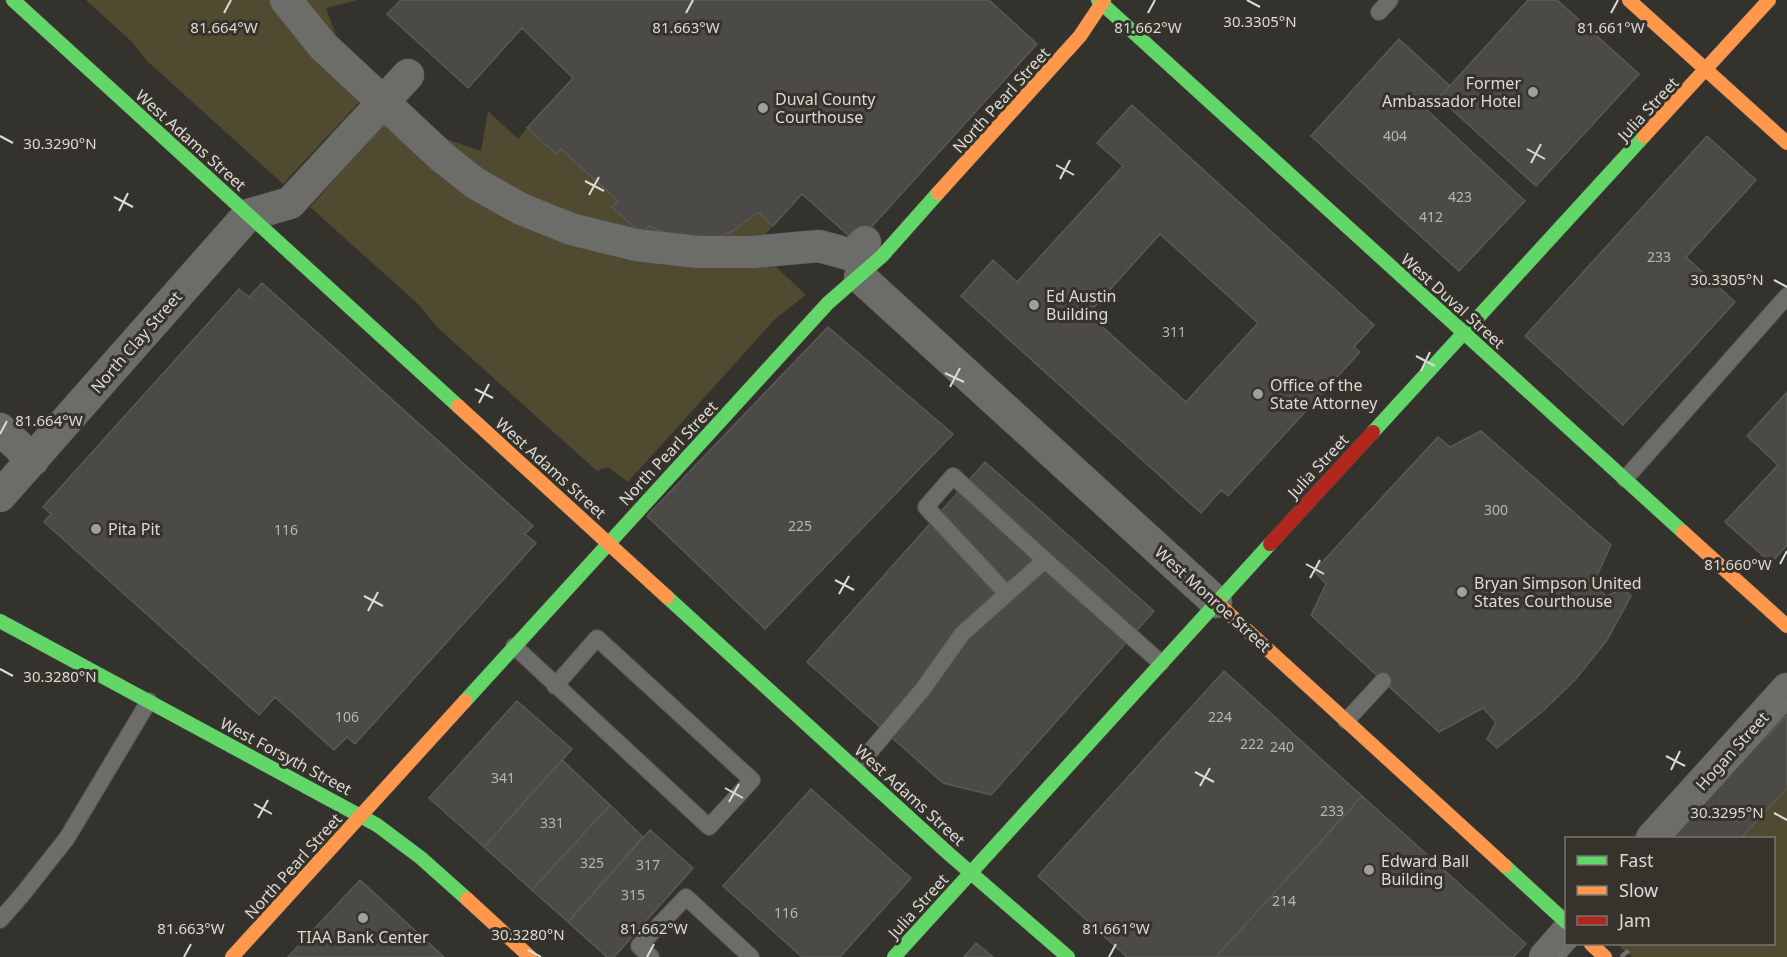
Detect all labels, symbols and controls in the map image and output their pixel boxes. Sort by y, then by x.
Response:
text: 30.3305°N [1223,11,1297,31]
text: 81.664°W [190,17,258,37]
text: 81.663°W [652,17,720,37]
text: 81.662°W [1114,17,1182,37]
text: 81.661°W [1577,17,1645,37]
street label: North Pearl Street [947,42,1055,158]
place label: Former Ambassador Hotel [1382,72,1521,112]
street label: Julia Street [1611,72,1684,147]
street label: West Adams Street [131,84,251,196]
marker: Former Ambassador Hotel [1526,85,1540,99]
place label: Duval County Courthouse [775,88,876,128]
marker: Duval County Courthouse [756,101,770,115]
house number: 404 [1383,126,1407,145]
text: 30.3290°N [23,133,97,153]
house number: 423 [1448,187,1472,206]
house number: 412 [1419,207,1443,226]
house number: 233 [1647,247,1671,266]
street label: West Duval Street [1396,248,1510,354]
text: 30.3305°N [1690,269,1764,289]
place label: Ed Austin Building [1046,285,1116,325]
street label: North Clay Street [86,286,187,398]
marker: Ed Austin Building [1027,298,1041,312]
house number: 311 [1162,322,1186,341]
place label: Office of the State Attorney [1270,374,1378,414]
marker: Office of the State Attorney [1251,387,1265,401]
street label: North Pearl Street [614,396,722,510]
text: 81.664°W [15,410,83,430]
street label: West Adams Street [491,412,611,524]
street label: Julia Street [1281,429,1354,504]
house number: 300 [1484,500,1508,519]
house number: 225 [788,516,812,535]
place label: Pita Pit [108,518,161,540]
house number: 116 [274,520,298,539]
marker: Pita Pit [89,522,103,536]
street label: West Monroe Street [1150,541,1276,657]
text: 81.660°W [1704,554,1772,574]
place label: Bryan Simpson United States Courthouse [1474,572,1642,612]
marker: Bryan Simpson United States Courthouse [1455,585,1469,599]
text: 30.3280°N [23,666,97,686]
house number: 106 [335,707,359,726]
house number: 224 [1208,707,1232,726]
street label: Hogan Street [1691,707,1773,795]
street label: West Forsyth Street [216,712,356,800]
house number: 222 [1240,734,1264,753]
house number: 240 [1270,737,1294,756]
street label: West Adams Street [850,739,970,851]
house number: 341 [491,768,515,787]
house number: 233 [1320,801,1344,820]
text: 30.3295°N [1690,802,1764,822]
street label: North Pearl Street [239,808,347,924]
house number: 331 [540,813,564,832]
legend [1565,837,1775,945]
text: Fast [1619,848,1654,872]
place label: Edward Ball Building [1381,850,1469,890]
house number: 325 [580,853,604,872]
house number: 317 [636,855,660,874]
marker: Edward Ball Building [1362,863,1376,877]
street label: Julia Street [882,869,953,945]
text: Slow [1619,878,1658,902]
house number: 315 [621,885,645,904]
house number: 214 [1272,891,1296,910]
house number: 116 [774,903,798,922]
text: Jam [1617,908,1651,932]
marker: TIAA Bank Center [356,911,370,925]
text: 81.663°W [157,918,225,938]
text: 81.662°W [620,918,688,938]
text: 81.661°W [1082,918,1150,938]
text: 30.3280°N [491,924,565,944]
place label: TIAA Bank Center [297,926,429,948]

